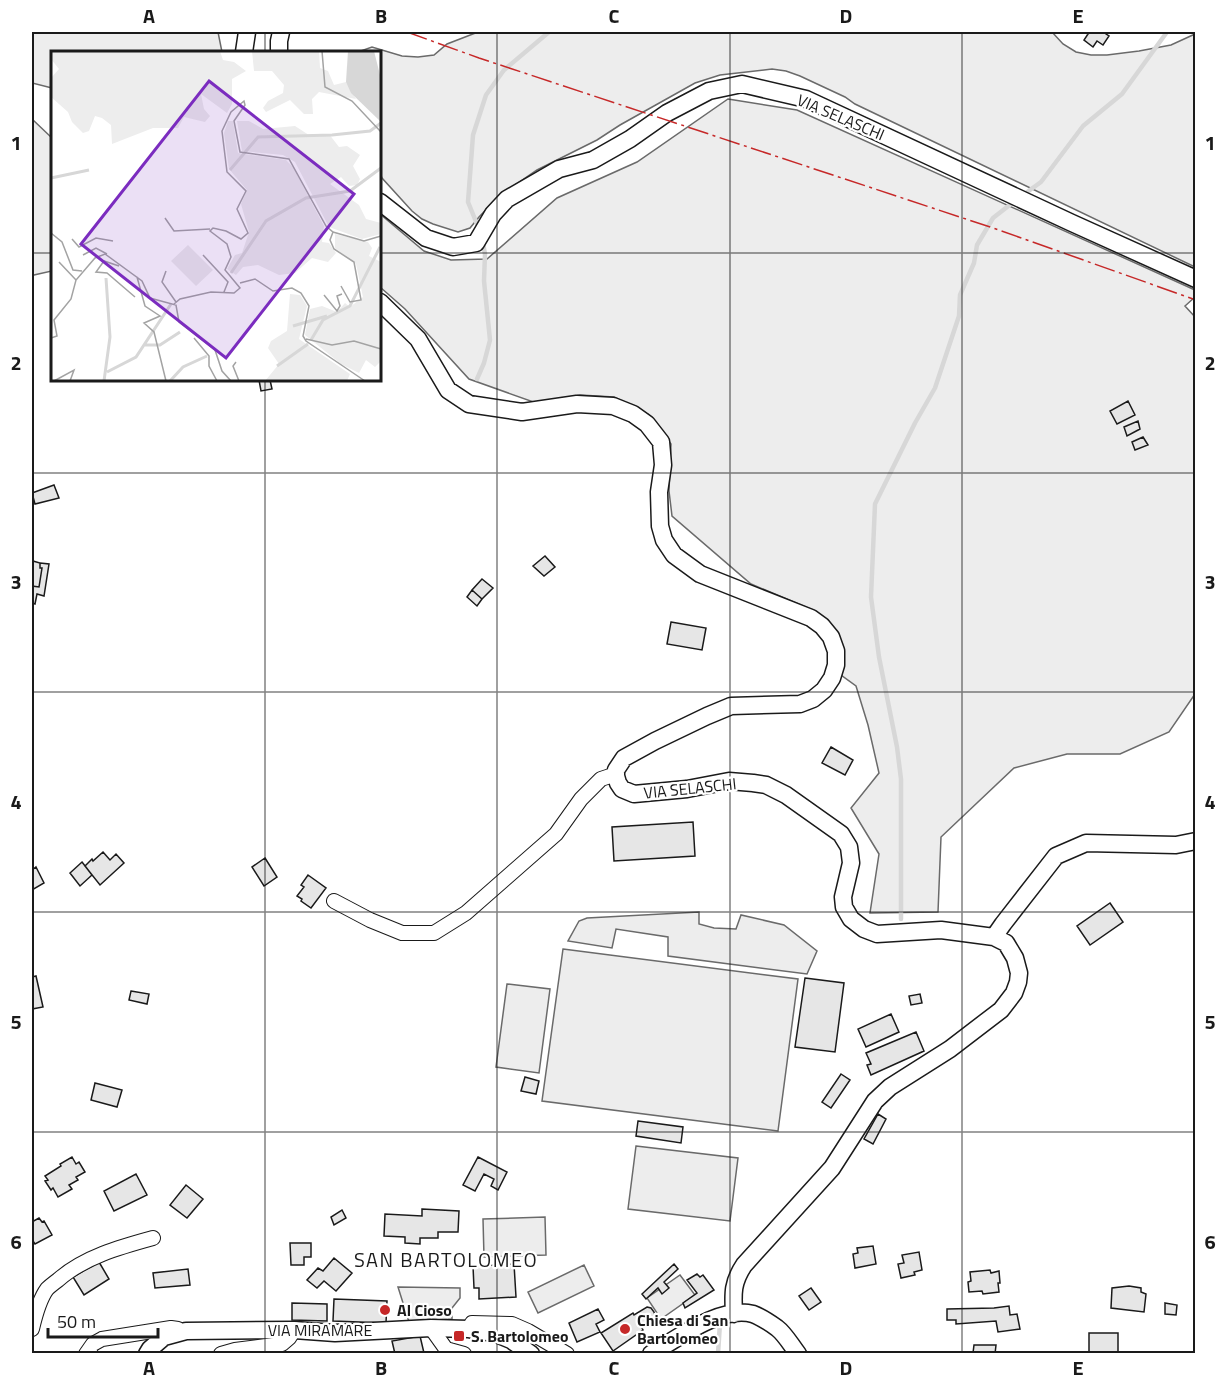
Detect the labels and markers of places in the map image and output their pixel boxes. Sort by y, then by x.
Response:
place label: Al Cioso [397,1298,452,1322]
marker: Al Cioso [378,1303,392,1317]
place label: Chiesa di San Bartolomeo [637,1308,728,1350]
marker: Chiesa di San Bartolomeo [618,1322,632,1336]
place label: S. Bartolomeo [471,1324,568,1348]
marker: S. Bartolomeo [452,1329,466,1343]

